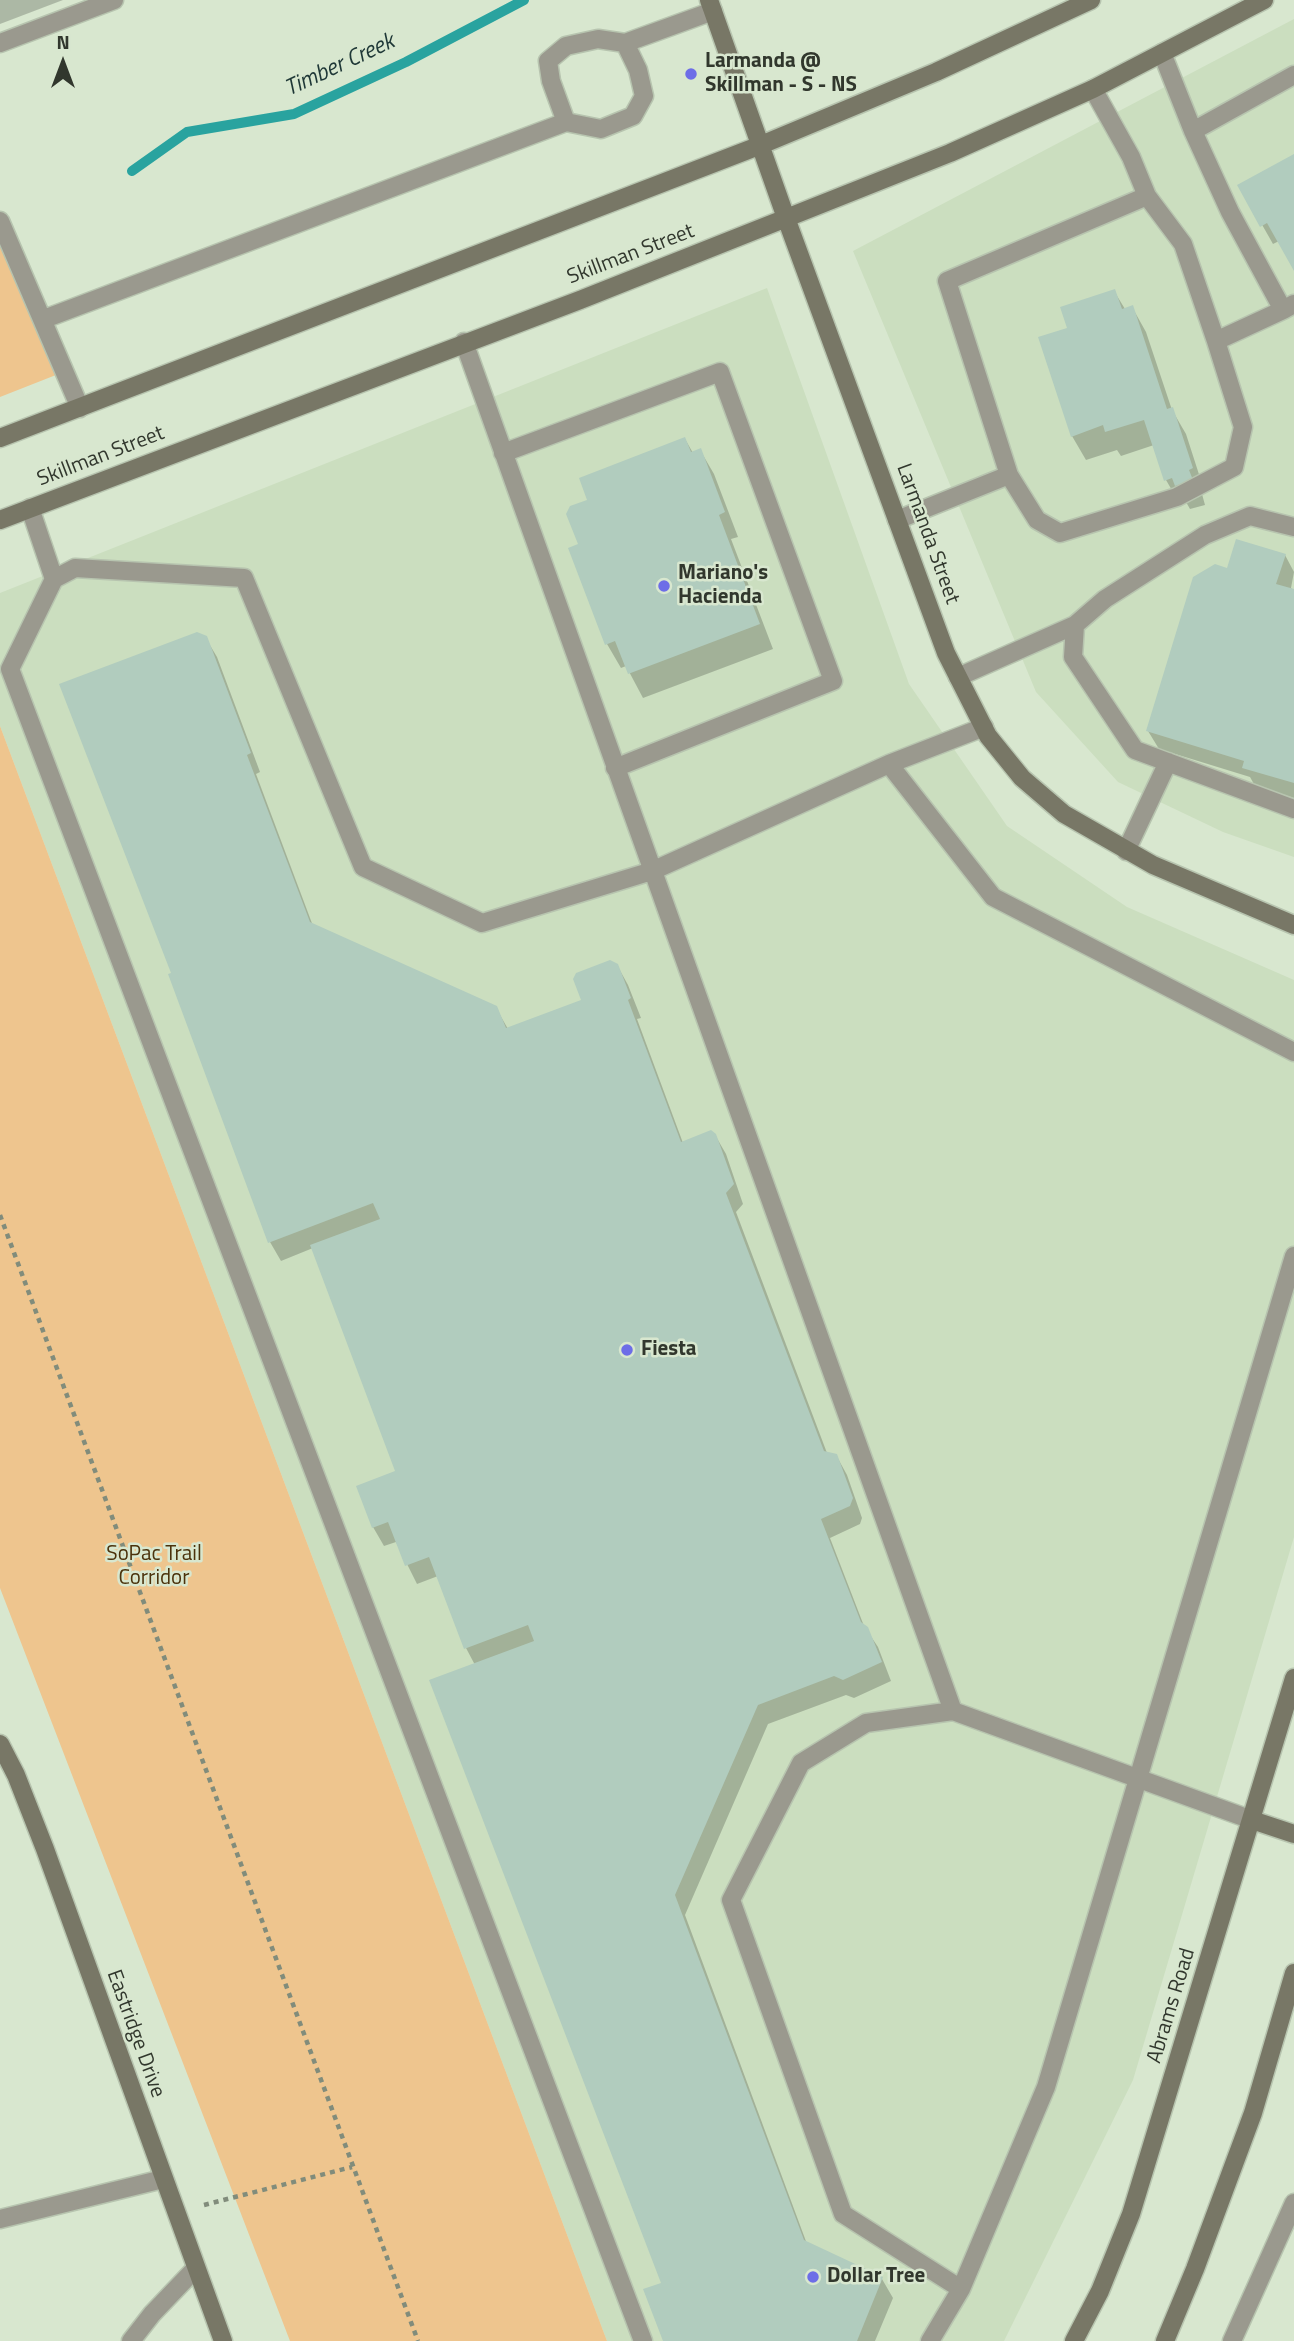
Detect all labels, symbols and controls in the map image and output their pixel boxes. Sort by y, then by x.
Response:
text: N [56,27,70,56]
north arrow [28,28,98,98]
water label: Timber Creek [281,29,399,103]
place label: Larmanda @ Skillman - S - NS [705,49,857,99]
marker: Larmanda @ Skillman - S - NS [683,66,699,82]
street label: Skillman Street [564,219,698,291]
street label: Skillman Street [34,421,168,493]
street label: Larmanda Street [890,460,964,608]
place label: Mariano's Hacienda [678,561,768,611]
marker: Mariano's Hacienda [656,578,672,594]
place label: Fiesta [641,1337,697,1363]
marker: Fiesta [619,1342,635,1358]
park label: SoPac Trail Corridor [106,1542,202,1592]
street label: Abrams Road [1143,1946,1201,2066]
street label: Eastridge Drive [100,1967,170,2101]
place label: Dollar Tree [827,2264,925,2290]
marker: Dollar Tree [805,2269,821,2285]

